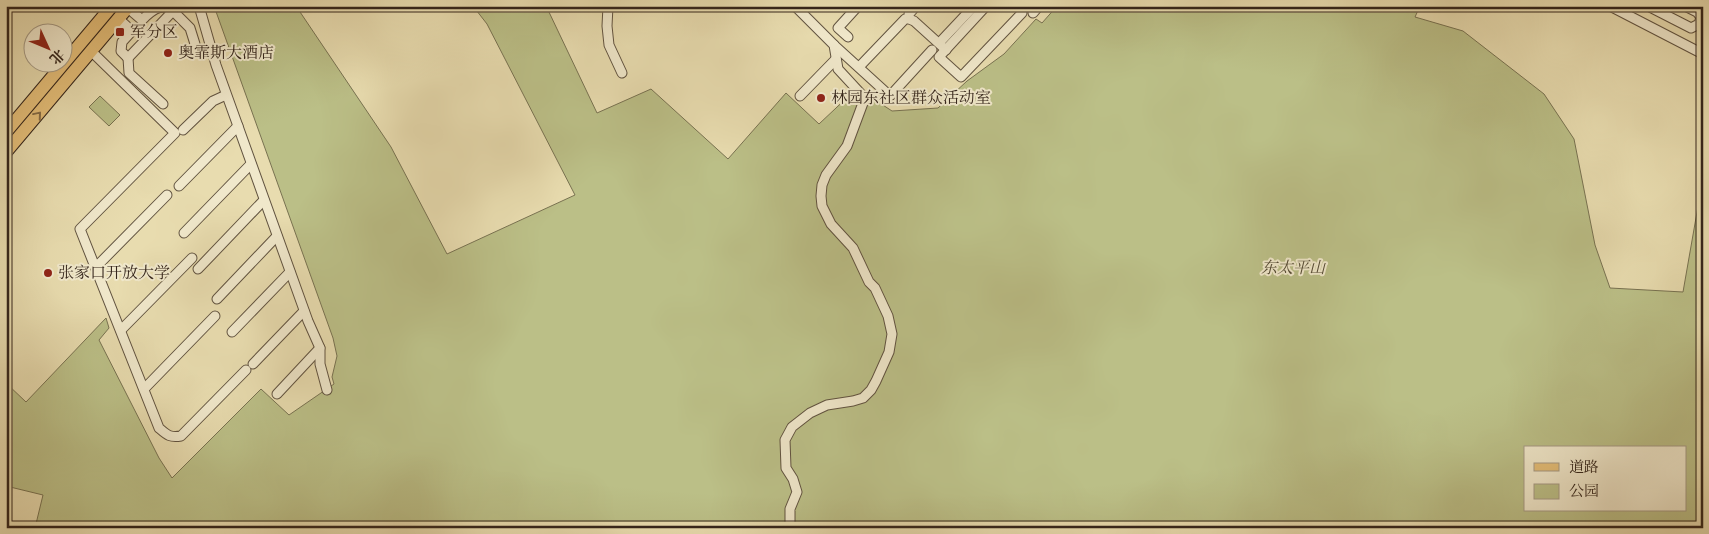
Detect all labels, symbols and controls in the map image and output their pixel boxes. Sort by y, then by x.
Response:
north arrow [22,22,72,72]
place label: 军分区 [130,22,178,42]
marker: 军分区 [114,26,126,38]
place label: 奥霏斯大酒店 [178,43,274,63]
text: 北 [45,45,68,68]
marker: 奥霏斯大酒店 [162,47,174,59]
place label: 林园东社区群众活动室 [831,88,991,108]
marker: 林园东社区群众活动室 [815,92,827,104]
one-way arrow [32,112,40,121]
park label: 东太平山 [1261,258,1327,278]
place label: 张家口开放大学 [58,263,170,283]
marker: 张家口开放大学 [42,267,54,279]
legend [1524,446,1686,512]
text: 道路 [1569,458,1599,477]
text: 公园 [1569,482,1599,501]

